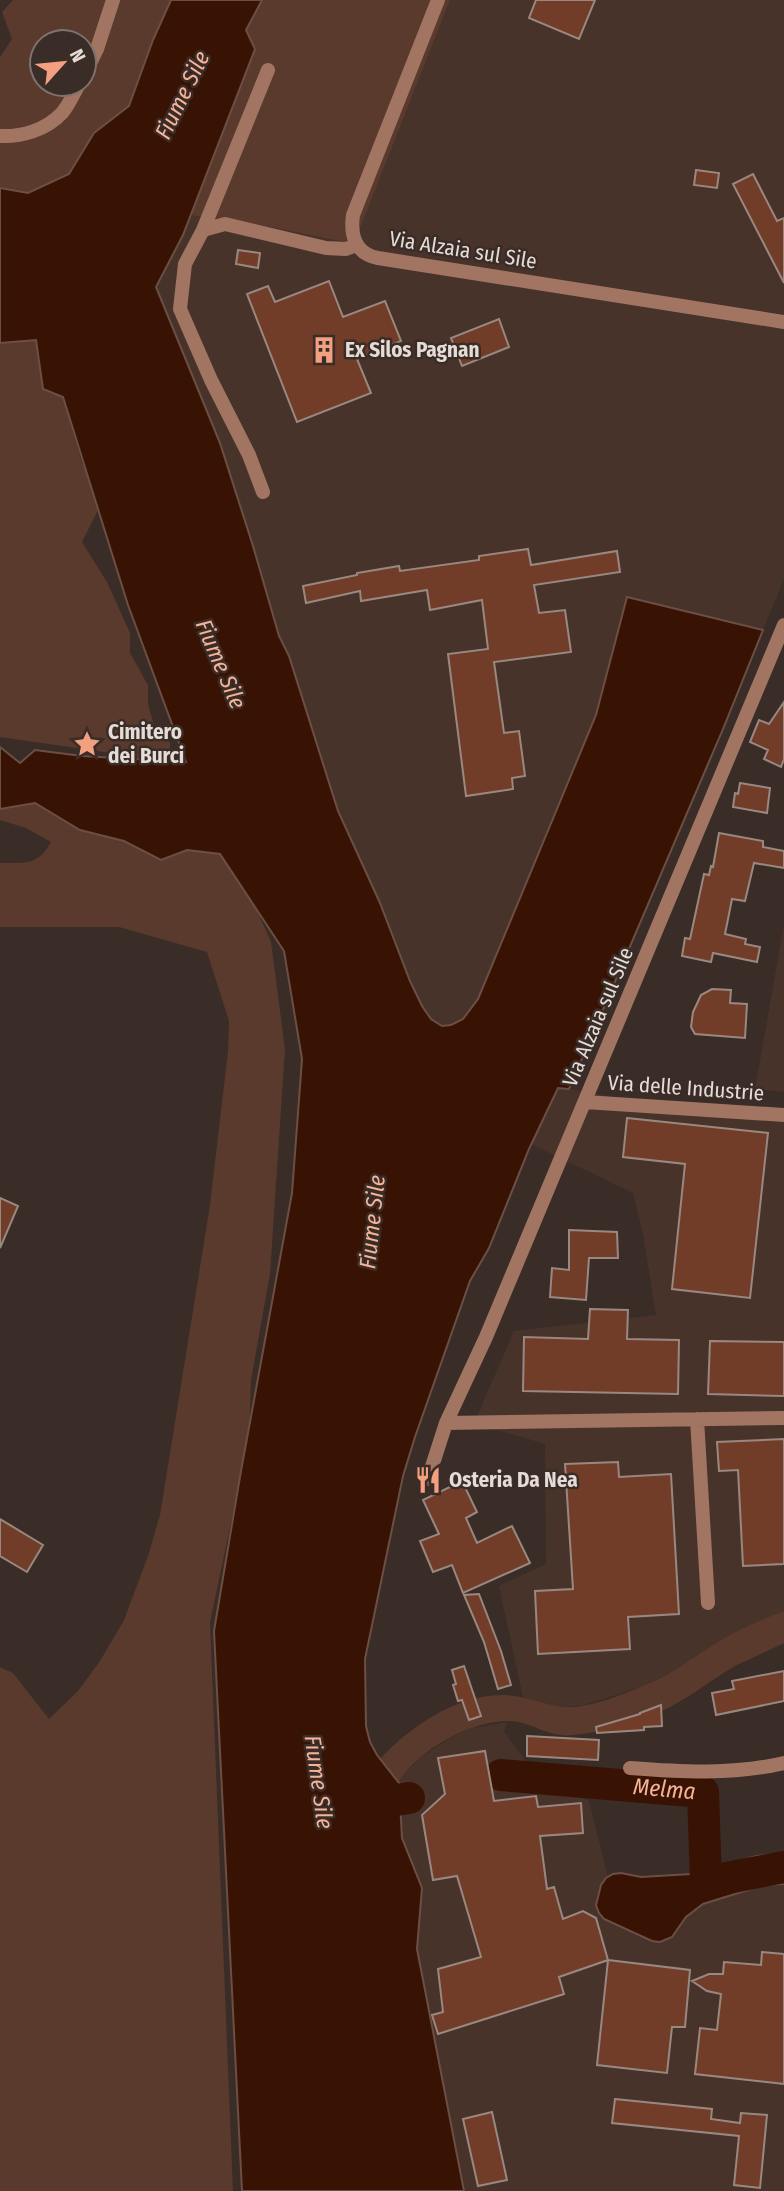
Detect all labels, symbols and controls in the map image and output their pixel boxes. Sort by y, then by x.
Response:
north arrow [28,28,98,98]
text: N [65,45,91,66]
water label: Fiume Sile [149,46,215,144]
street label: Via Alzaia sul Sile [387,226,539,274]
building icon: Ex Silos Pagnan [309,335,339,365]
place label: Ex Silos Pagnan [345,337,479,363]
water label: Fiume Sile [190,615,252,713]
place label: Cimitero dei Burci [108,719,184,769]
place icon: Cimitero dei Burci [72,729,102,759]
street label: Via Alzaia sul Sile [557,943,639,1091]
street label: Via delle Industrie [607,1070,765,1106]
water label: Fiume Sile [353,1173,391,1270]
restaurant icon: Osteria Da Nea [413,1465,443,1495]
place label: Osteria Da Nea [449,1467,578,1493]
water label: Fiume Sile [299,1733,339,1831]
water label: Melma [632,1772,697,1805]

